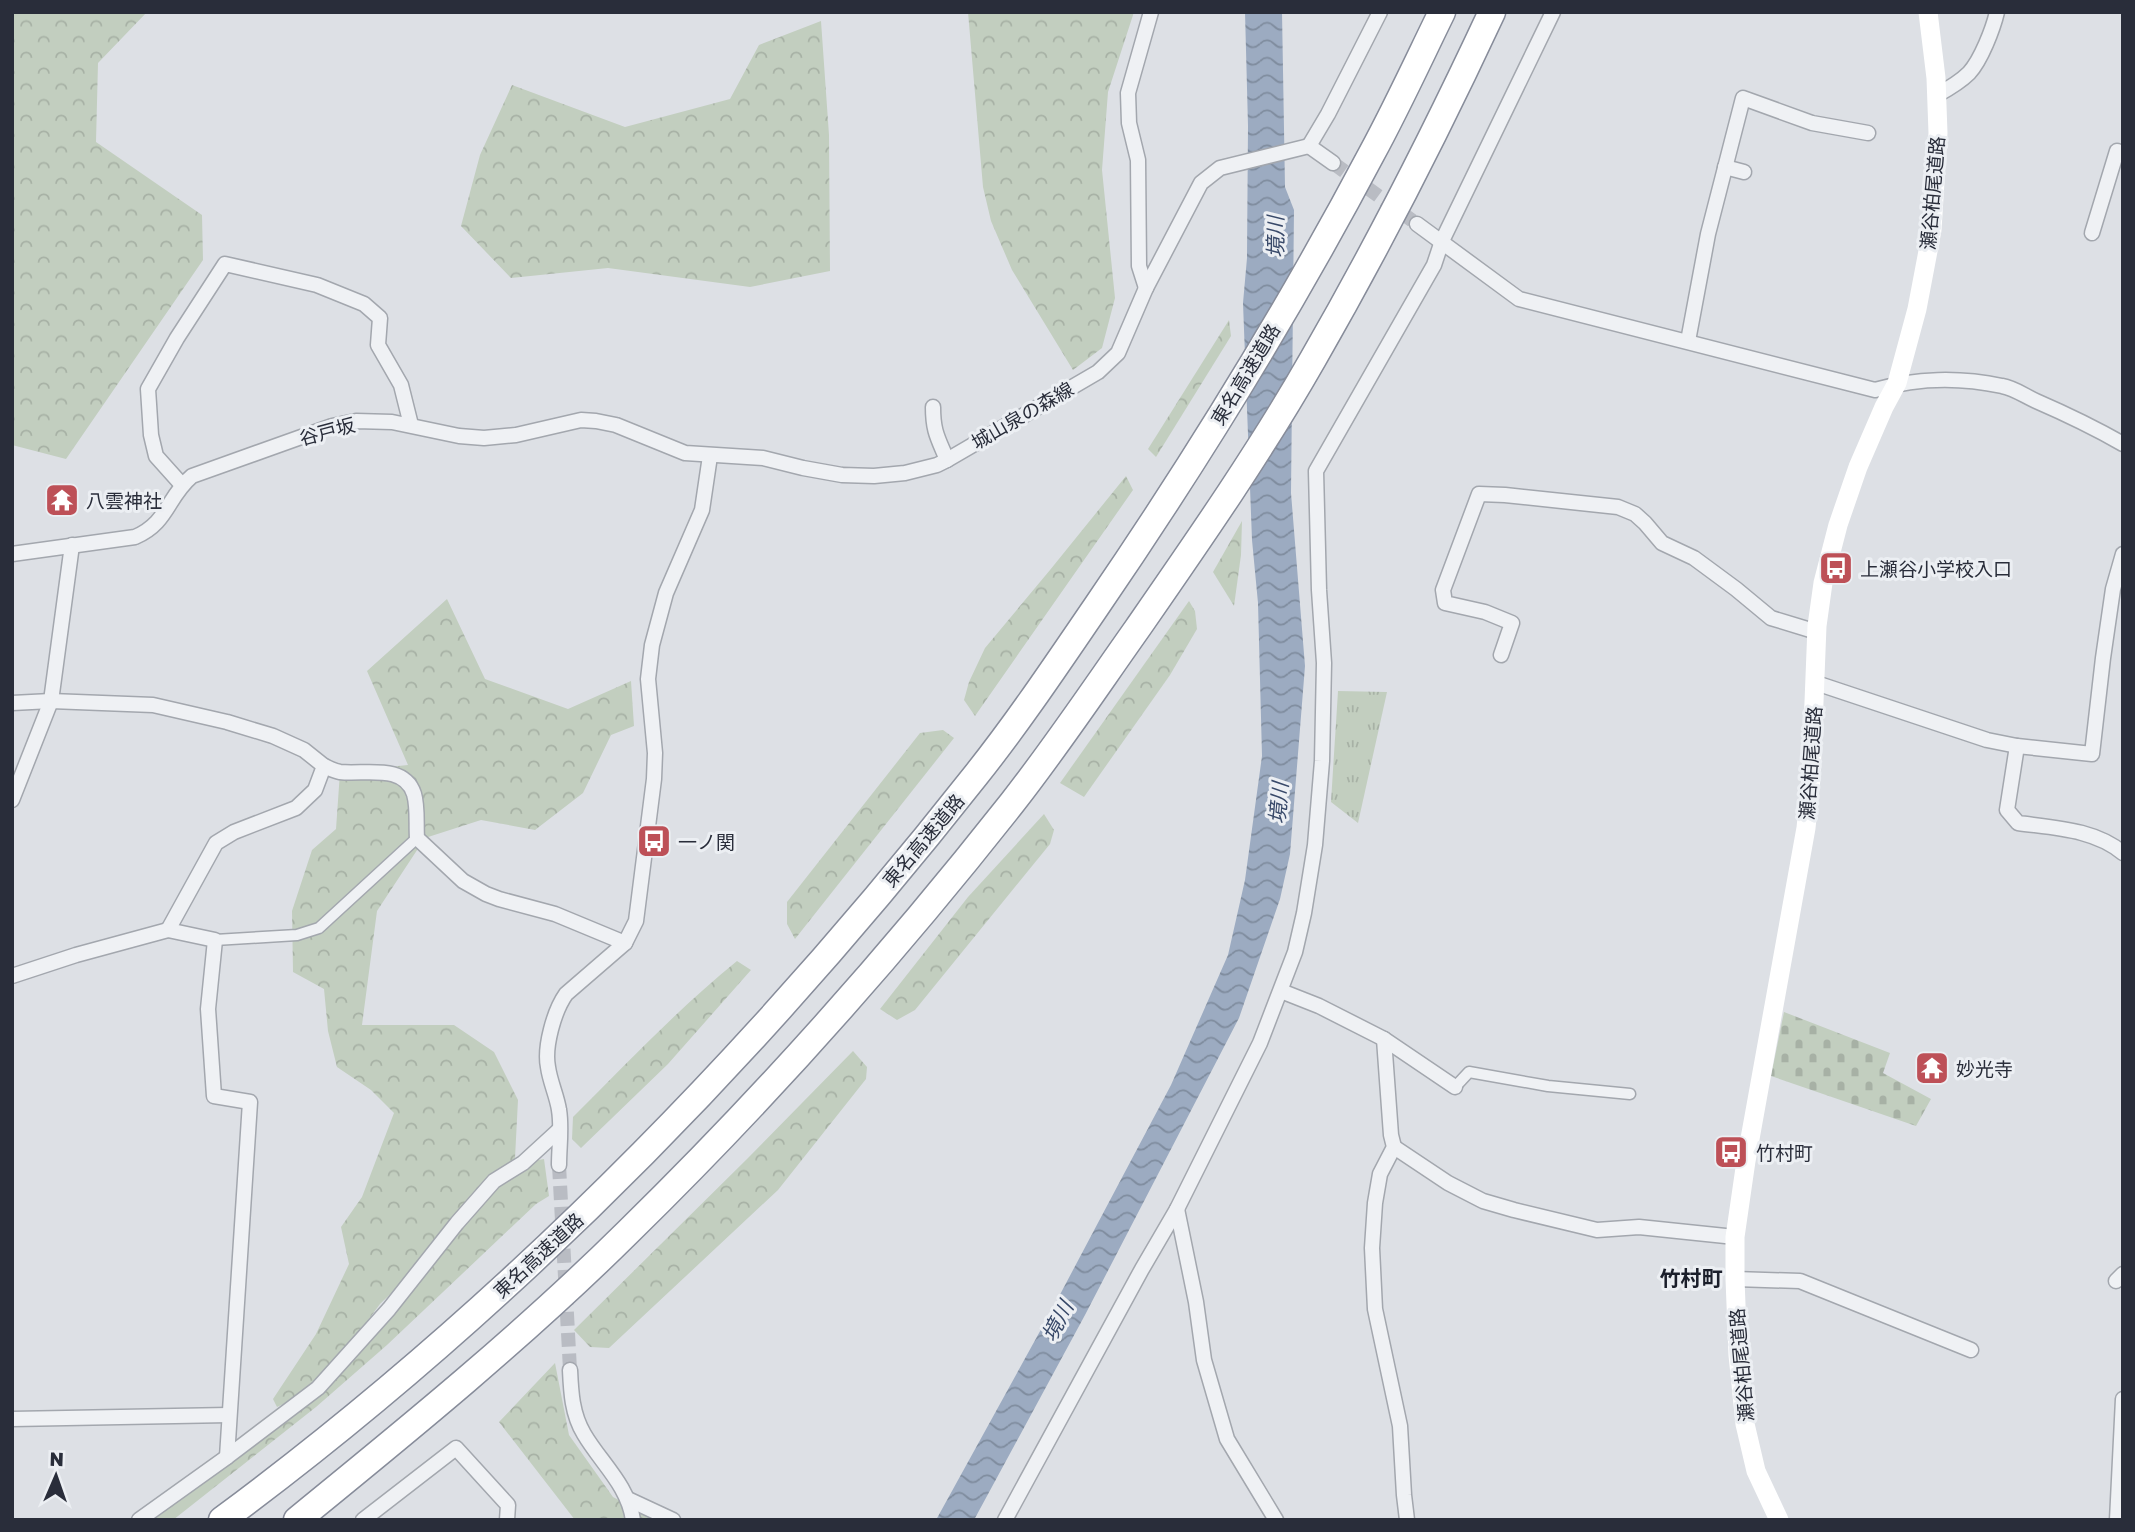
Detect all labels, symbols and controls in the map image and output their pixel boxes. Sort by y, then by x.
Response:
street label: 瀬谷柏尾道路 [1916,135,1948,251]
water label: 境川 [1262,214,1288,258]
street label: 東名高速道路 [1206,319,1284,429]
street label: 城山泉の森線 [967,377,1077,453]
street label: 谷戸坂 [296,413,358,449]
temple icon: 八雲神社 [43,481,81,519]
place label: 八雲神社 [86,489,162,512]
bus stop icon: 上瀬谷小学校入口 [1817,549,1855,587]
place label: 上瀬谷小学校入口 [1860,557,2012,580]
street label: 瀬谷柏尾道路 [1795,705,1825,821]
water label: 境川 [1263,779,1293,825]
street label: 東名高速道路 [878,789,968,891]
bus stop icon: 一ノ関 [635,822,673,860]
place label: 一ノ関 [678,830,735,853]
temple icon: 妙光寺 [1913,1049,1951,1087]
place label: 妙光寺 [1956,1057,2013,1080]
bus stop icon: 竹村町 [1712,1133,1750,1171]
place label: 竹村町 [1756,1141,1813,1164]
street label: 東名高速道路 [488,1208,588,1302]
district label: 竹村町 [1660,1265,1723,1291]
water label: 境川 [1036,1295,1079,1346]
street label: 瀬谷柏尾道路 [1725,1307,1757,1423]
north arrow [21,1441,91,1511]
text: N [49,1447,64,1470]

